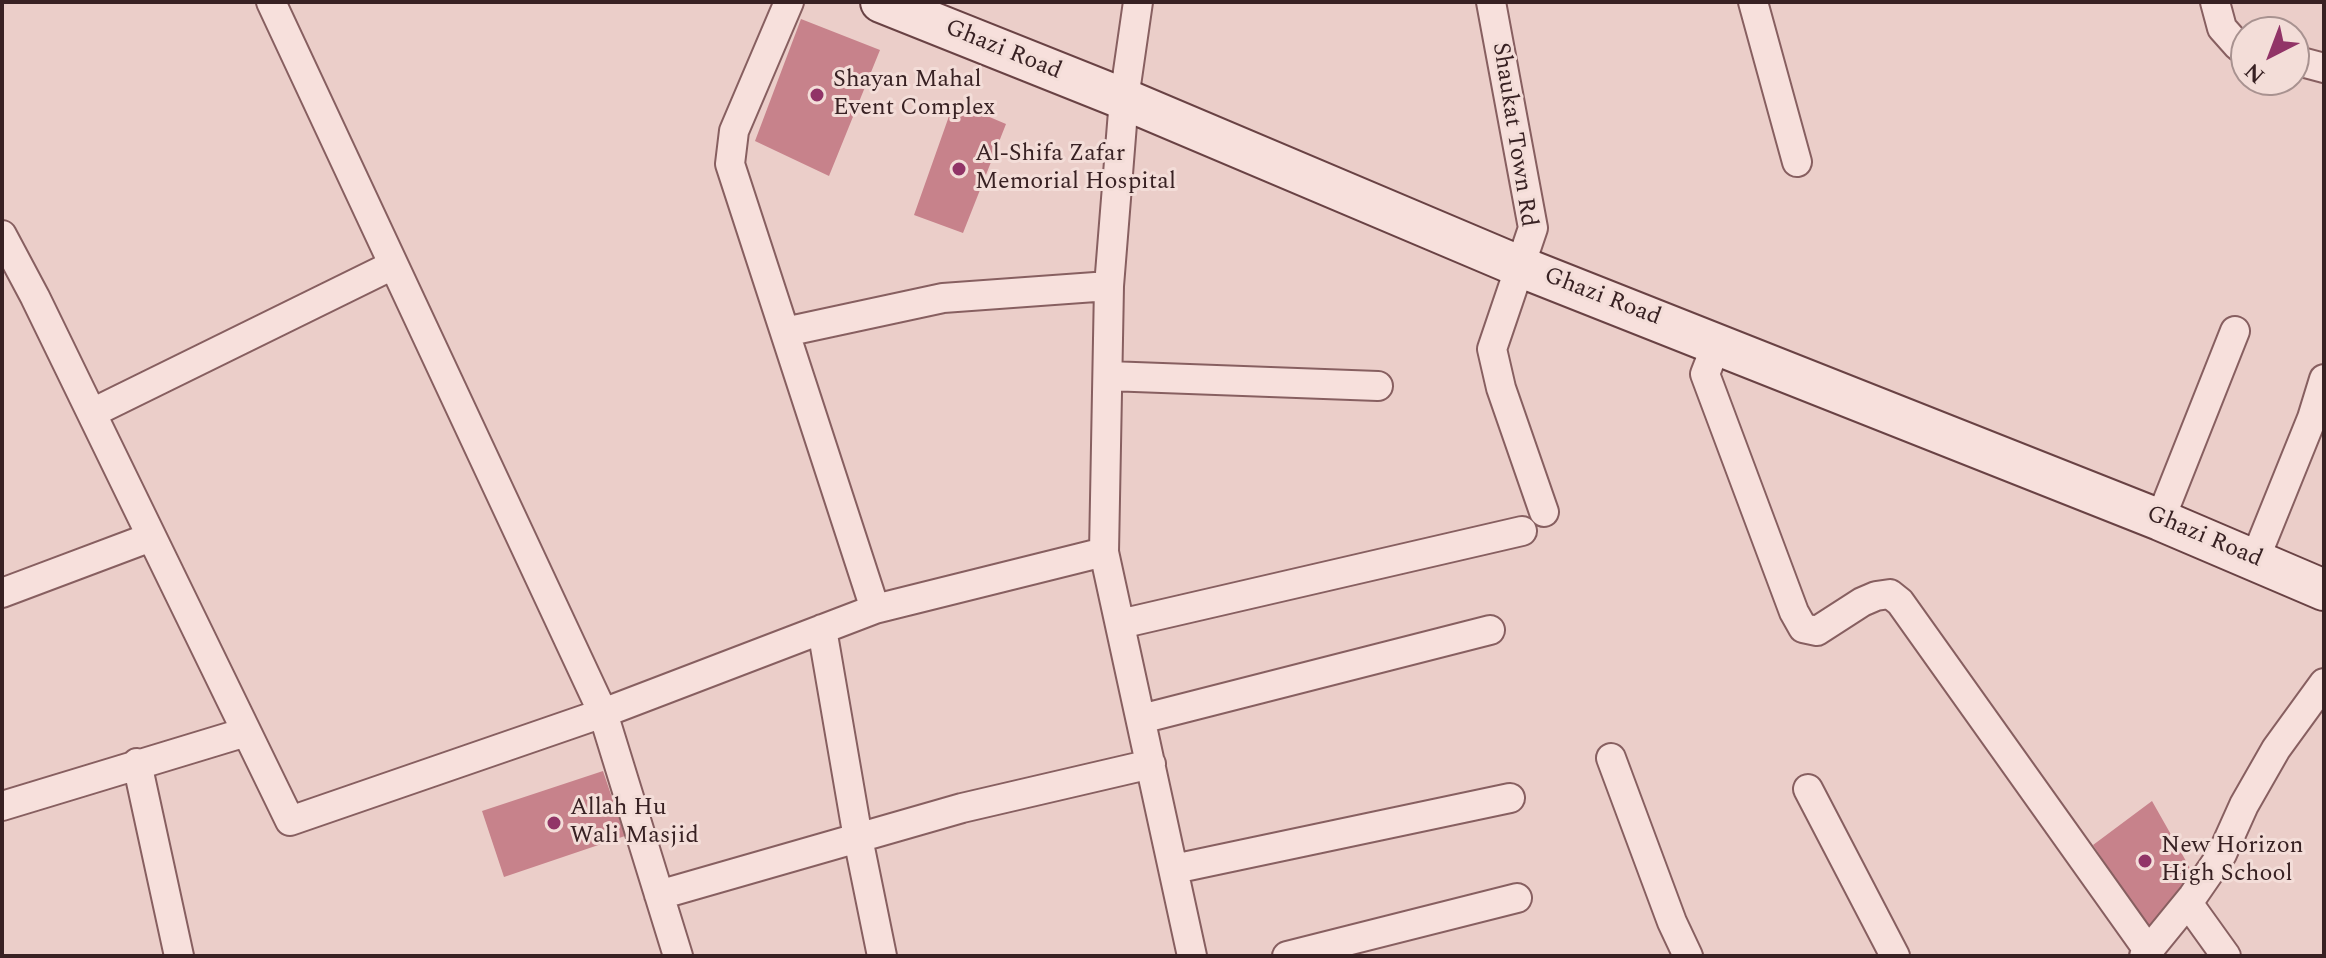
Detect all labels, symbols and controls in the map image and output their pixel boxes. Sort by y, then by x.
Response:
street label: Ghazi Road [941,15,1065,87]
north arrow [2230,16,2310,96]
street label: Shaukat Town Rd [1484,41,1542,229]
text: N [2237,54,2273,91]
place label: Shayan Mahal Event Complex [833,67,995,123]
marker: Shayan Mahal Event Complex [808,86,826,104]
place label: Al-Shifa Zafar Memorial Hospital [975,141,1176,197]
marker: Al-Shifa Zafar Memorial Hospital [950,160,968,178]
street label: Ghazi Road [1539,263,1665,333]
street label: Ghazi Road [2142,501,2266,575]
place label: Allah Hu Wali Masjid [570,795,699,851]
marker: Allah Hu Wali Masjid [545,814,563,832]
place label: New Horizon High School [2161,833,2304,889]
marker: New Horizon High School [2136,852,2154,870]

